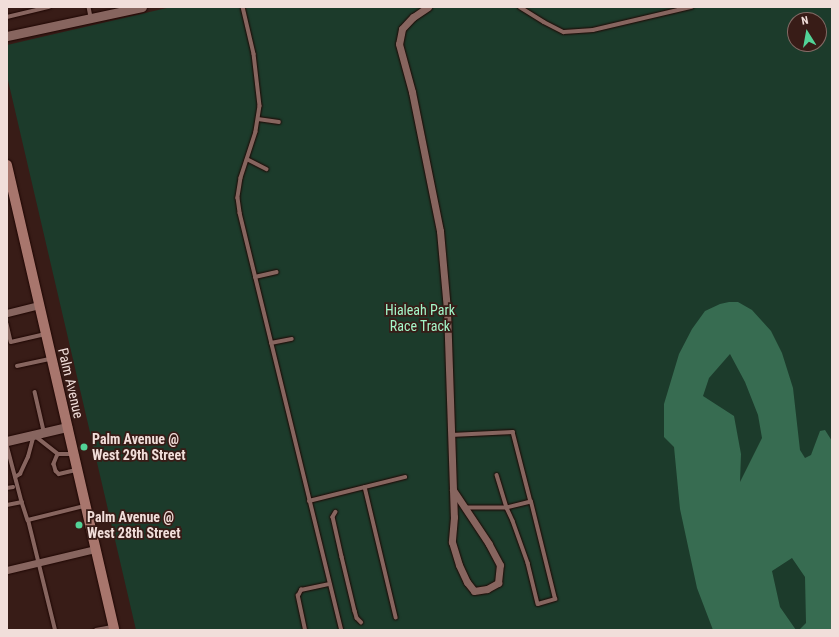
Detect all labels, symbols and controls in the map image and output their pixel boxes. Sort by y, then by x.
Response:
north arrow [787,12,827,52]
text: N [800,14,809,28]
park label: Hialeah Park Race Track [385,302,455,334]
street label: Palm Avenue [55,346,87,420]
place label: Palm Avenue @ West 29th Street [92,431,185,464]
marker: Palm Avenue @ West 29th Street [79,442,89,452]
place label: Palm Avenue @ West 28th Street [87,509,180,542]
marker: Palm Avenue @ West 28th Street [74,520,84,530]

